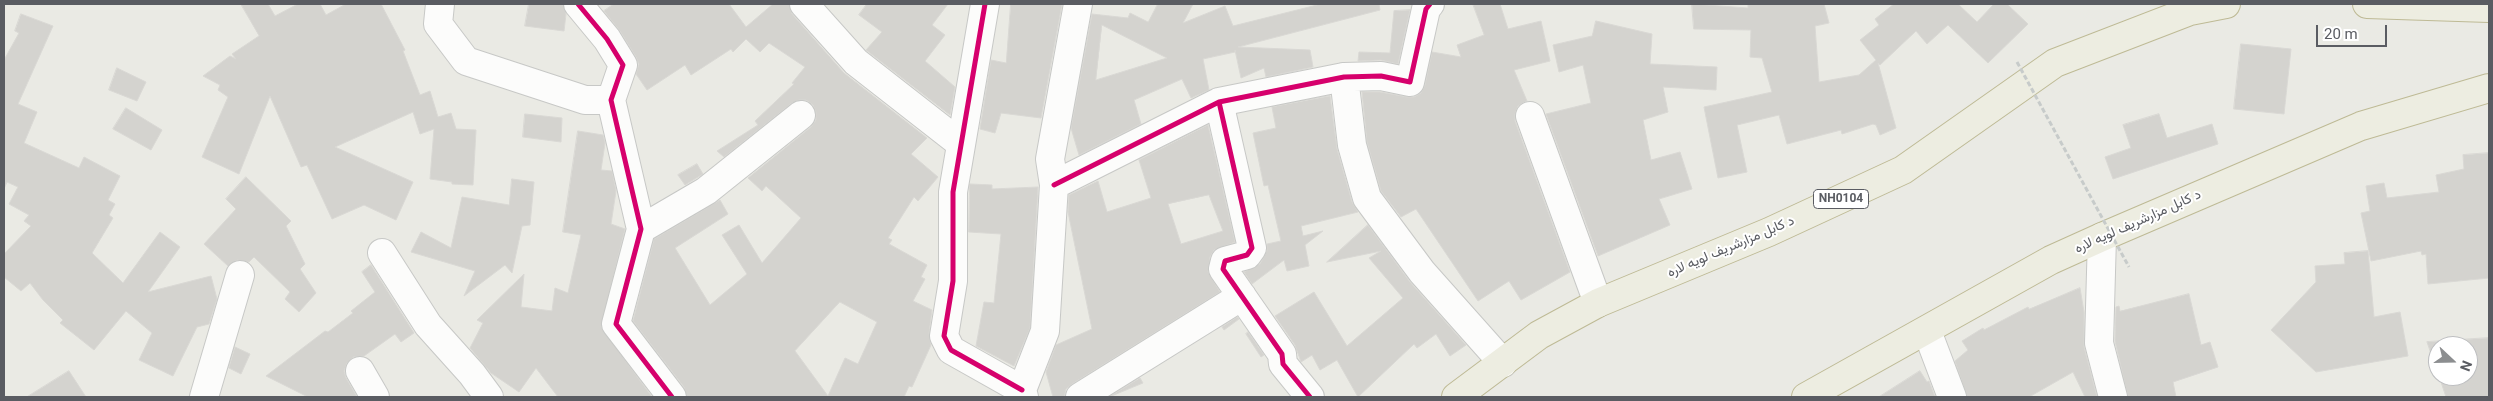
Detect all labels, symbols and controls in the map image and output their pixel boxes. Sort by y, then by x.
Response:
scale bar [2318,15,2389,47]
text: 20 m [2324,25,2358,43]
street label: د کابل مزارشریف لویه لاره [2072,187,2204,257]
road number: NH0104 [1814,190,1868,208]
street label: د کابل مزارشریف لویه لاره [1665,213,1797,281]
north arrow [2428,336,2478,386]
text: N [2457,359,2475,373]

